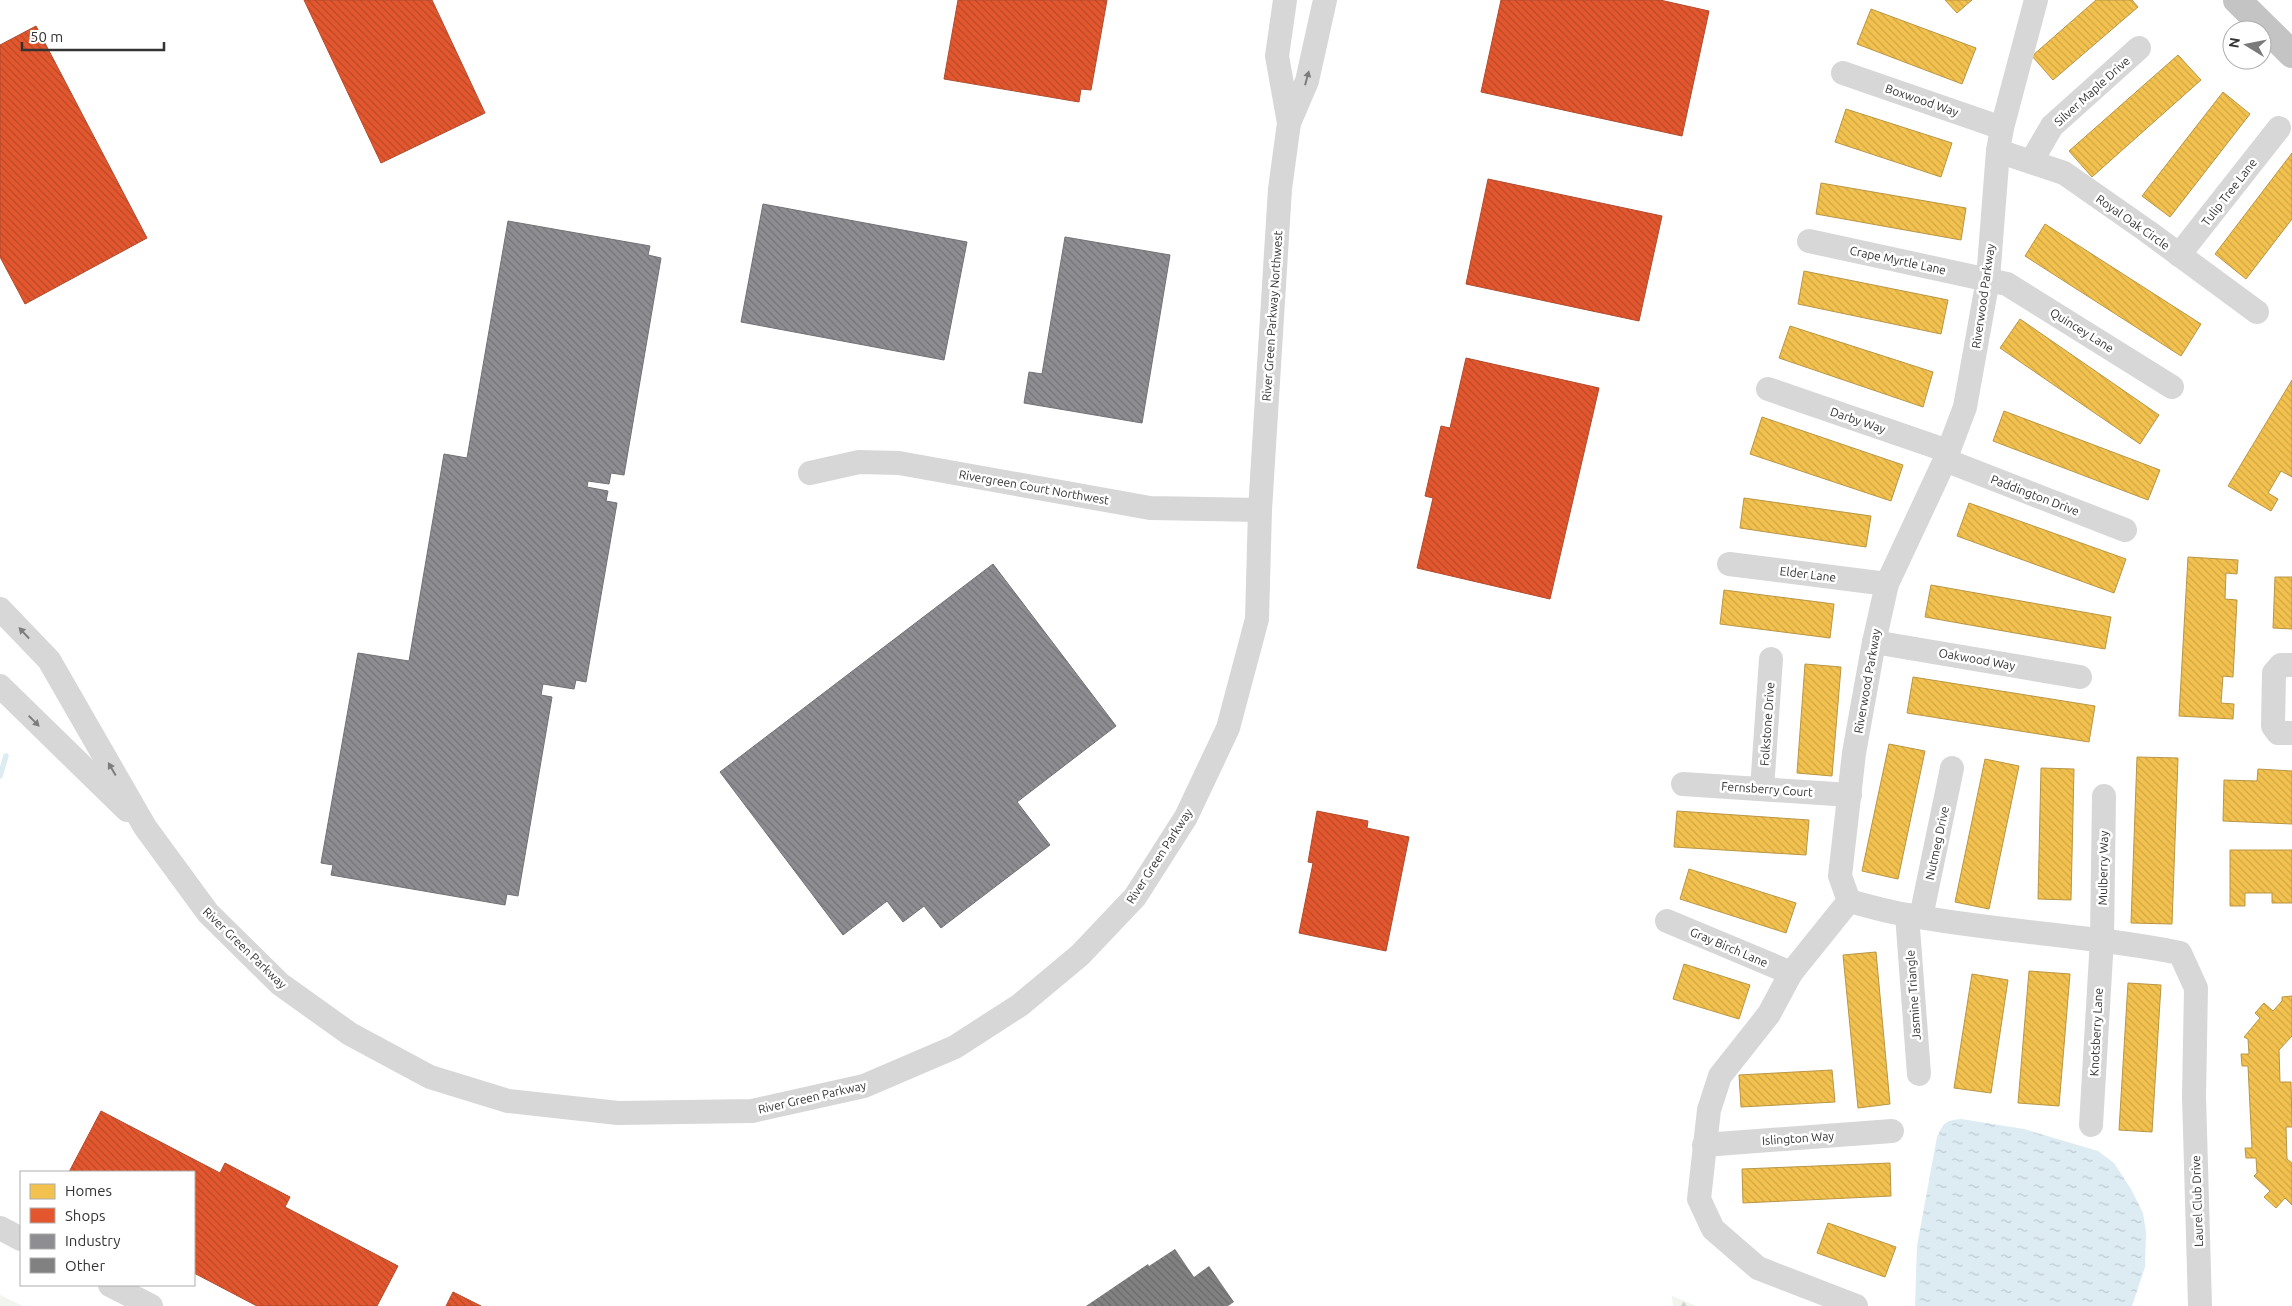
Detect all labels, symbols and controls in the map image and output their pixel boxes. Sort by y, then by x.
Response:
scale bar [22,20,165,52]
north arrow [2222,20,2272,70]
text: 50 m [30,28,63,45]
text: N [2225,36,2243,49]
street label: Silver Maple Drive [2052,54,2132,128]
one-way arrow [1304,70,1312,85]
street label: Boxwood Way [1884,81,1960,119]
street label: Tulip Tree Lane [2199,156,2259,228]
street label: Royal Oak Circle [2094,192,2172,252]
street label: River Green Parkway Northwest [1260,230,1284,402]
street label: Riverwood Parkway [1969,242,1997,349]
street label: Crape Myrtle Lane [1849,243,1947,277]
street label: Quincey Lane [2048,305,2116,355]
street label: Darby Way [1829,404,1888,436]
street label: Rivergreen Court Northwest [958,467,1110,507]
street label: Paddington Drive [1989,472,2081,518]
street label: Elder Lane [1779,564,1837,584]
one-way arrow [18,628,30,640]
street label: Riverwood Parkway [1851,628,1883,734]
street label: Oakwood Way [1938,646,2016,672]
street label: Folkstone Drive [1758,682,1776,766]
one-way arrow [28,715,40,727]
one-way arrow [107,762,116,776]
street label: Fernsberry Court [1721,779,1813,799]
street label: Nutmeg Drive [1923,805,1951,881]
street label: River Green Parkway [1123,806,1195,906]
street label: Mulberry Way [2096,830,2110,905]
street label: River Green Parkway [201,905,289,991]
street label: Gray Birch Lane [1688,925,1770,969]
street label: Jasmine Triangle [1903,950,1923,1040]
street label: Knotsberry Lane [2087,988,2105,1076]
street label: River Green Parkway [757,1078,868,1116]
street label: Islington Way [1762,1129,1835,1147]
street label: Laurel Club Drive [2189,1155,2205,1247]
legend [20,1171,195,1286]
text: Homes [65,1182,112,1199]
text: Shops [65,1207,106,1224]
text: Industry [65,1232,120,1249]
text: Other [65,1257,105,1274]

